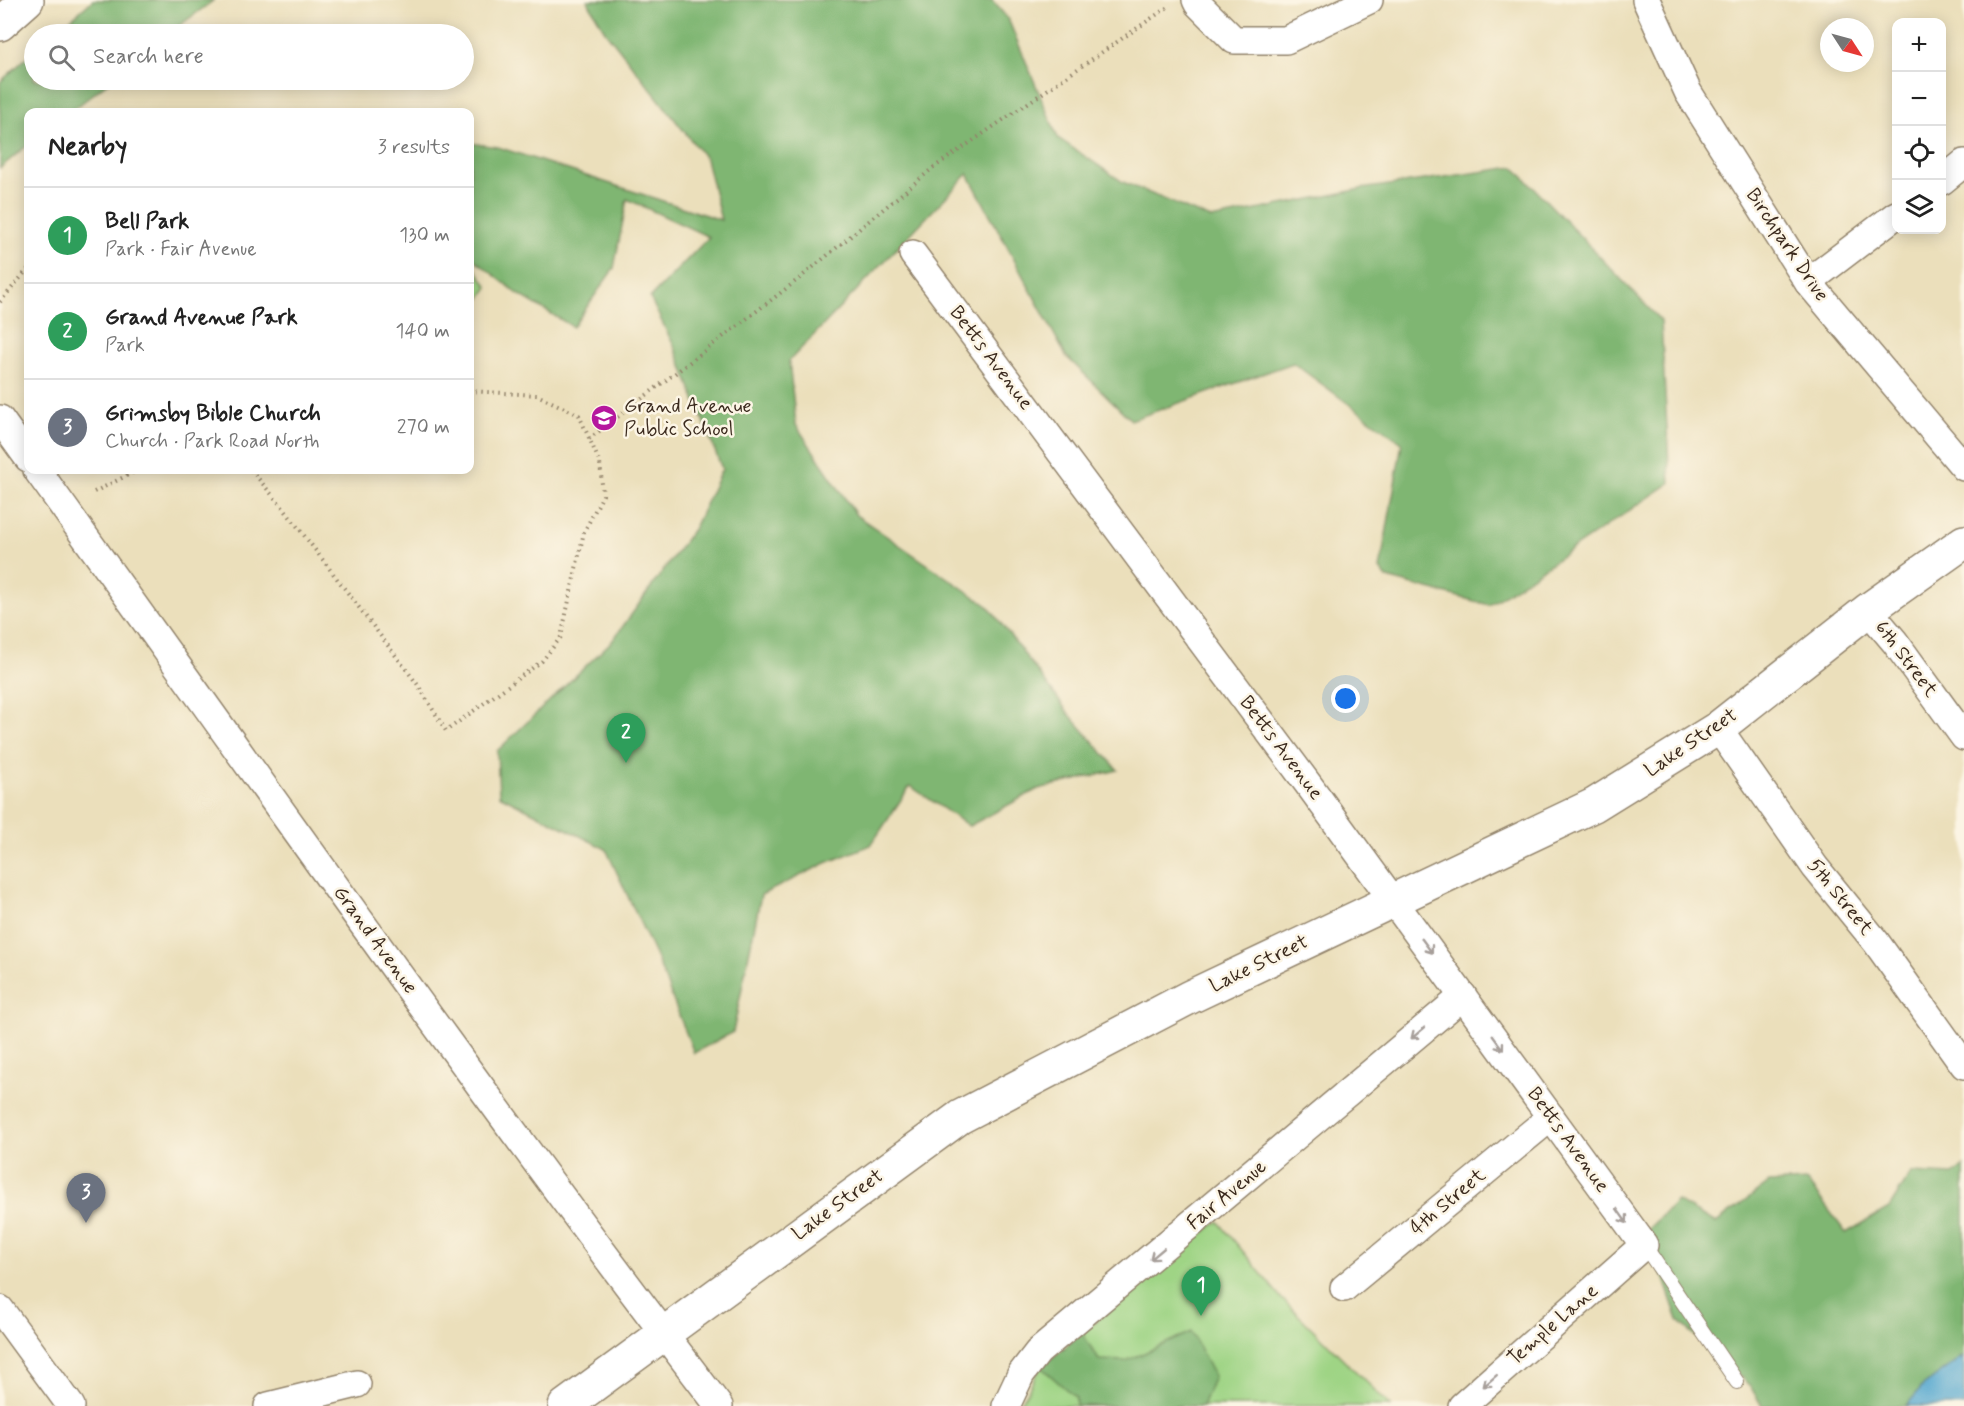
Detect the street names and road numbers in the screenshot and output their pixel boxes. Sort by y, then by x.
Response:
street label: Birchpark Drive [1739,183,1835,307]
street label: Betts Avenue [943,300,1039,416]
street label: 6th Street [1868,615,1944,703]
street label: Betts Avenue [1233,690,1329,806]
street label: Lake Street [1639,702,1743,784]
street label: 5th Street [1801,853,1879,941]
street label: Grand Avenue [327,880,423,1000]
street label: Lake Street [1205,929,1313,999]
street label: Betts Avenue [1521,1082,1616,1198]
street label: Fair Avenue [1181,1154,1273,1236]
street label: 4th Street [1404,1162,1492,1242]
street label: Lake Street [787,1163,889,1247]
street label: Temple Lane [1502,1278,1604,1372]

